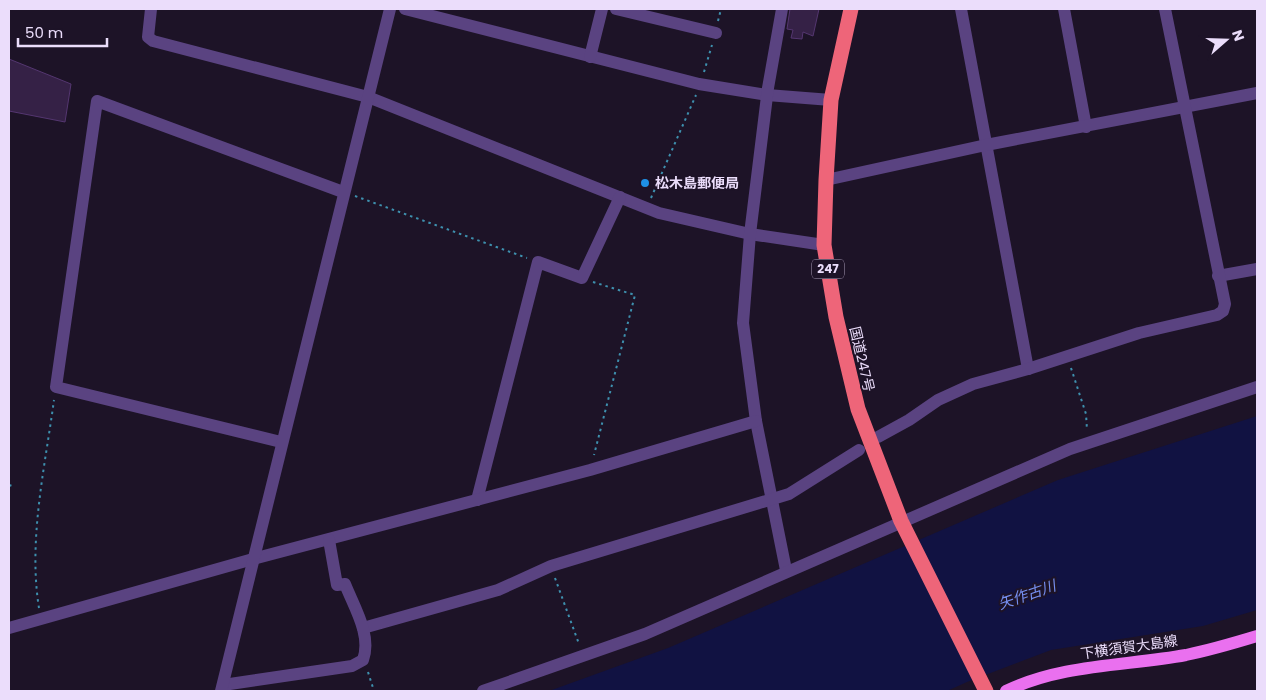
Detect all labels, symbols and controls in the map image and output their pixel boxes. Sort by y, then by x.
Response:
scale bar [18,15,106,47]
north arrow [1201,15,1251,65]
text: 50 m [25,22,63,43]
text: N [1227,27,1249,44]
place label: 松木島郵便局 [655,173,739,193]
marker: 松木島郵便局 [639,177,651,189]
road number: 247 [812,260,844,278]
street label: 国道247号 [845,324,879,394]
water label: 矢作古川 [995,574,1061,614]
street label: 下横須賀大島線 [1079,630,1179,664]

